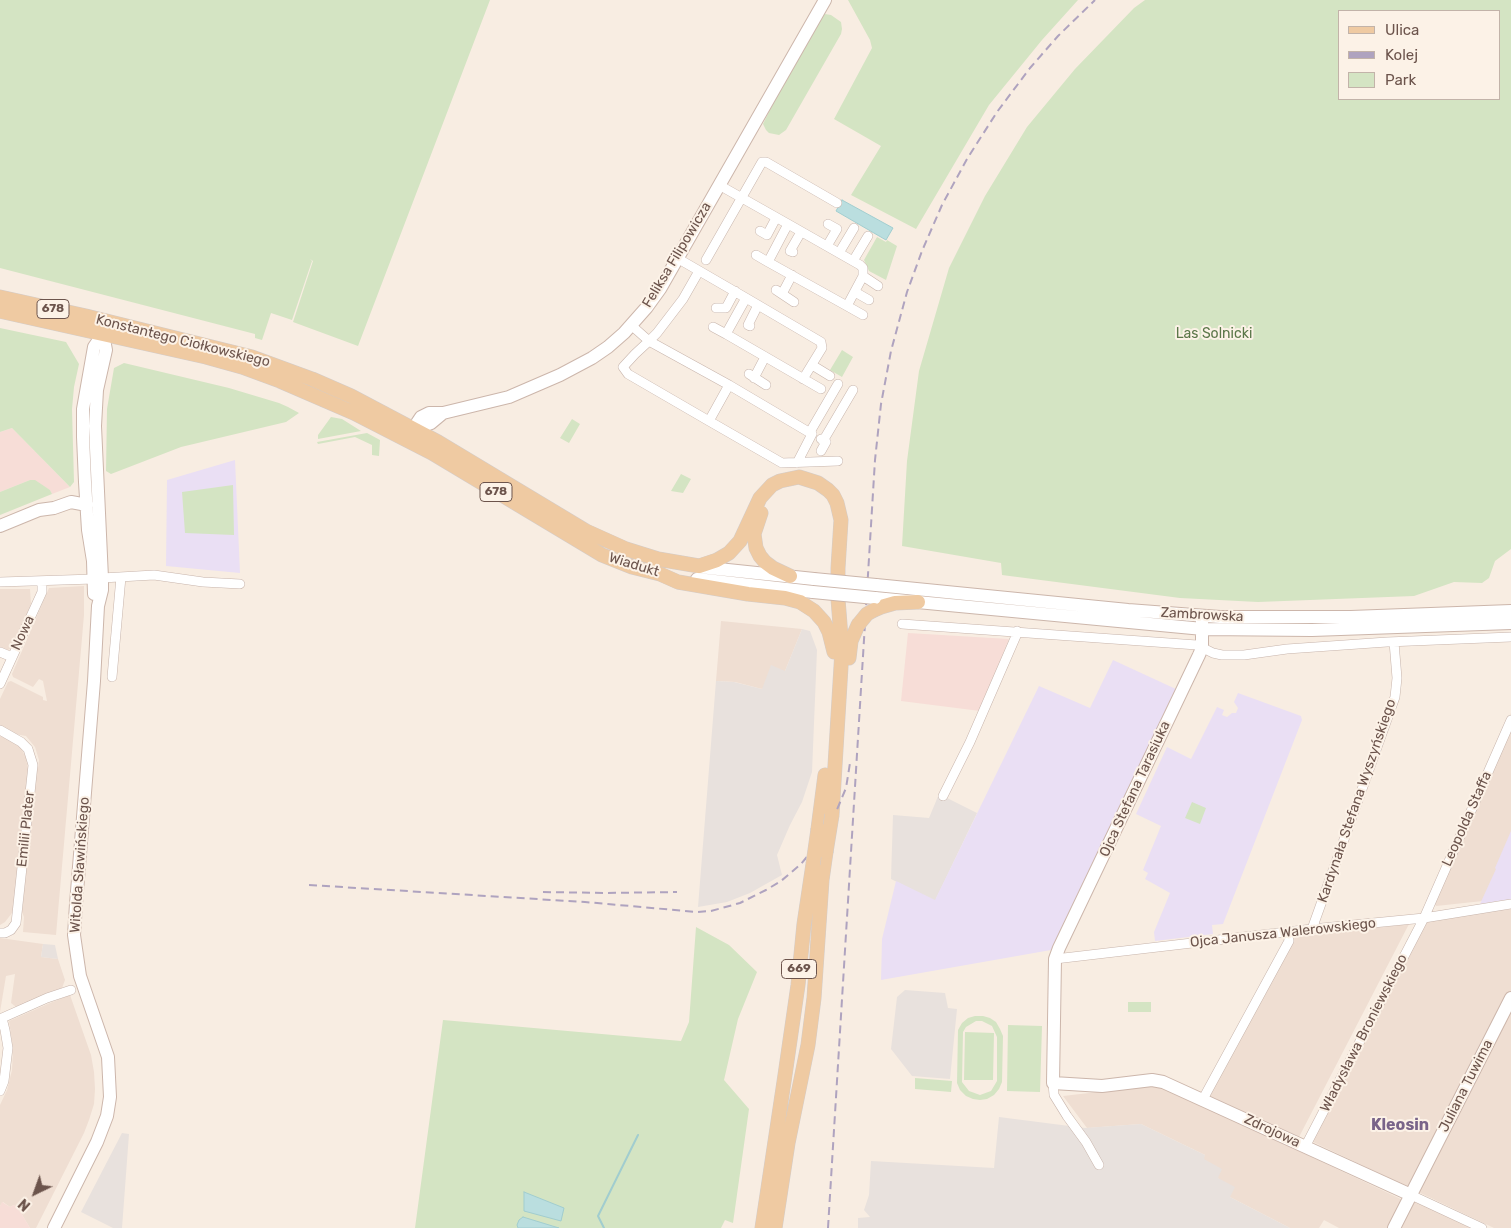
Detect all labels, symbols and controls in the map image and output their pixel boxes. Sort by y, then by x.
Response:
legend [1338,10,1501,100]
text: Ulica [1385,21,1419,39]
text: Kolej [1385,46,1418,64]
text: Park [1385,71,1416,89]
street label: Feliksa Filipowicza [639,199,715,311]
road number: 678 [37,300,69,318]
street label: Konstantego Ciołkowskiego [94,311,272,371]
park label: Las Solnicki [1176,326,1252,342]
road number: 678 [480,482,512,502]
street label: Wiadukt [607,549,661,581]
street label: Zambrowska [1160,604,1244,626]
street label: Nowa [8,613,38,653]
street label: Kardynała Stefana Wyszyńskiego [1314,697,1400,905]
street label: Ojca Stefana Tarasiuka [1096,718,1174,860]
street label: Leopolda Staffa [1439,769,1495,869]
street label: Emilii Plater [14,790,38,868]
street label: Witolda Sławińskiego [67,796,93,934]
street label: Ojca Janusza Walerowskiego [1189,915,1377,951]
street label: Władysława Broniewskiego [1317,951,1411,1115]
road number: 669 [782,960,816,979]
street label: Juliana Tuwima [1435,1037,1497,1135]
street label: Zdrojowa [1241,1111,1303,1151]
district label: Kleosin [1371,1115,1429,1135]
north arrow [10,1168,60,1218]
text: N [15,1195,34,1214]

